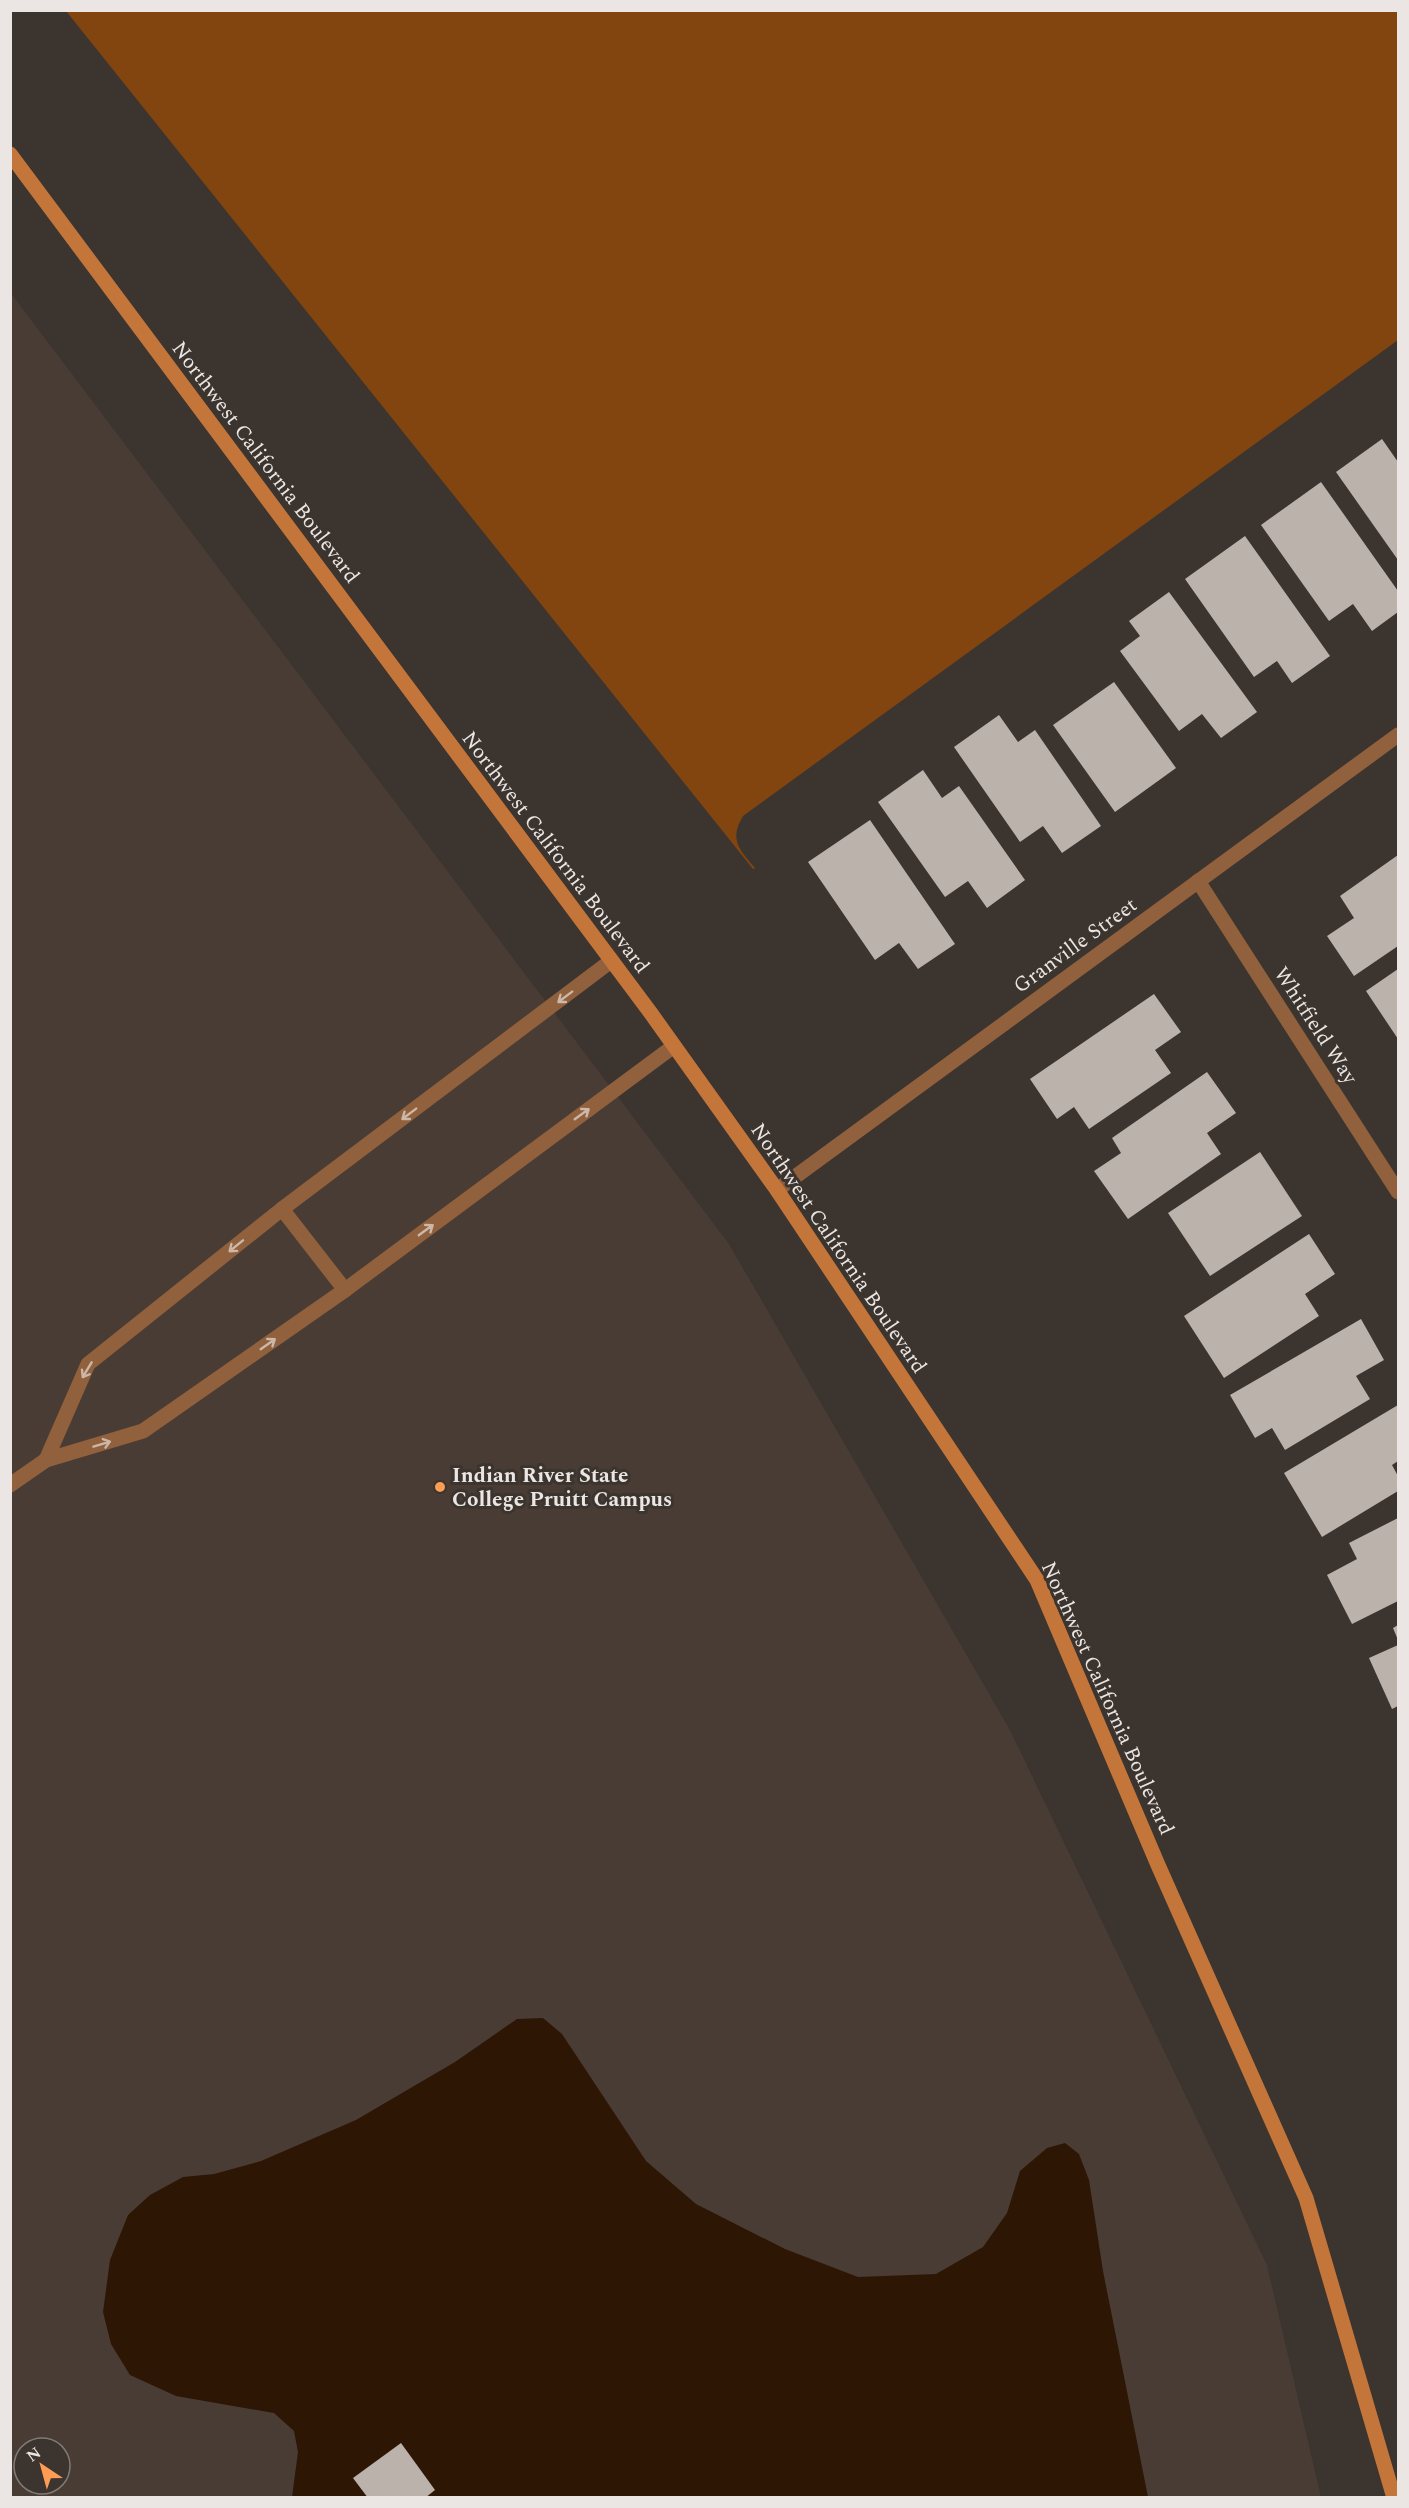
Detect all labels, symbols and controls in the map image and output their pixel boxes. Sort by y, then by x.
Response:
street label: Northwest California Boulevard [163,335,367,591]
street label: Northwest California Boulevard [453,725,657,981]
street label: Granville Street [1007,890,1144,1002]
street label: Whitfield Way [1265,961,1366,1091]
one-way arrow [557,990,573,1003]
one-way arrow [401,1107,417,1120]
one-way arrow [574,1107,590,1120]
street label: Northwest California Boulevard [742,1117,934,1380]
one-way arrow [417,1223,433,1236]
one-way arrow [228,1239,244,1252]
one-way arrow [259,1338,275,1350]
one-way arrow [80,1361,93,1378]
one-way arrow [92,1438,111,1449]
place label: Indian River State College Pruitt Campus [452,1460,672,1516]
marker: Indian River State College Pruitt Campus [433,1480,447,1494]
street label: Northwest California Boulevard [1032,1556,1182,1840]
north arrow [12,2436,72,2496]
text: N [21,2441,46,2468]

